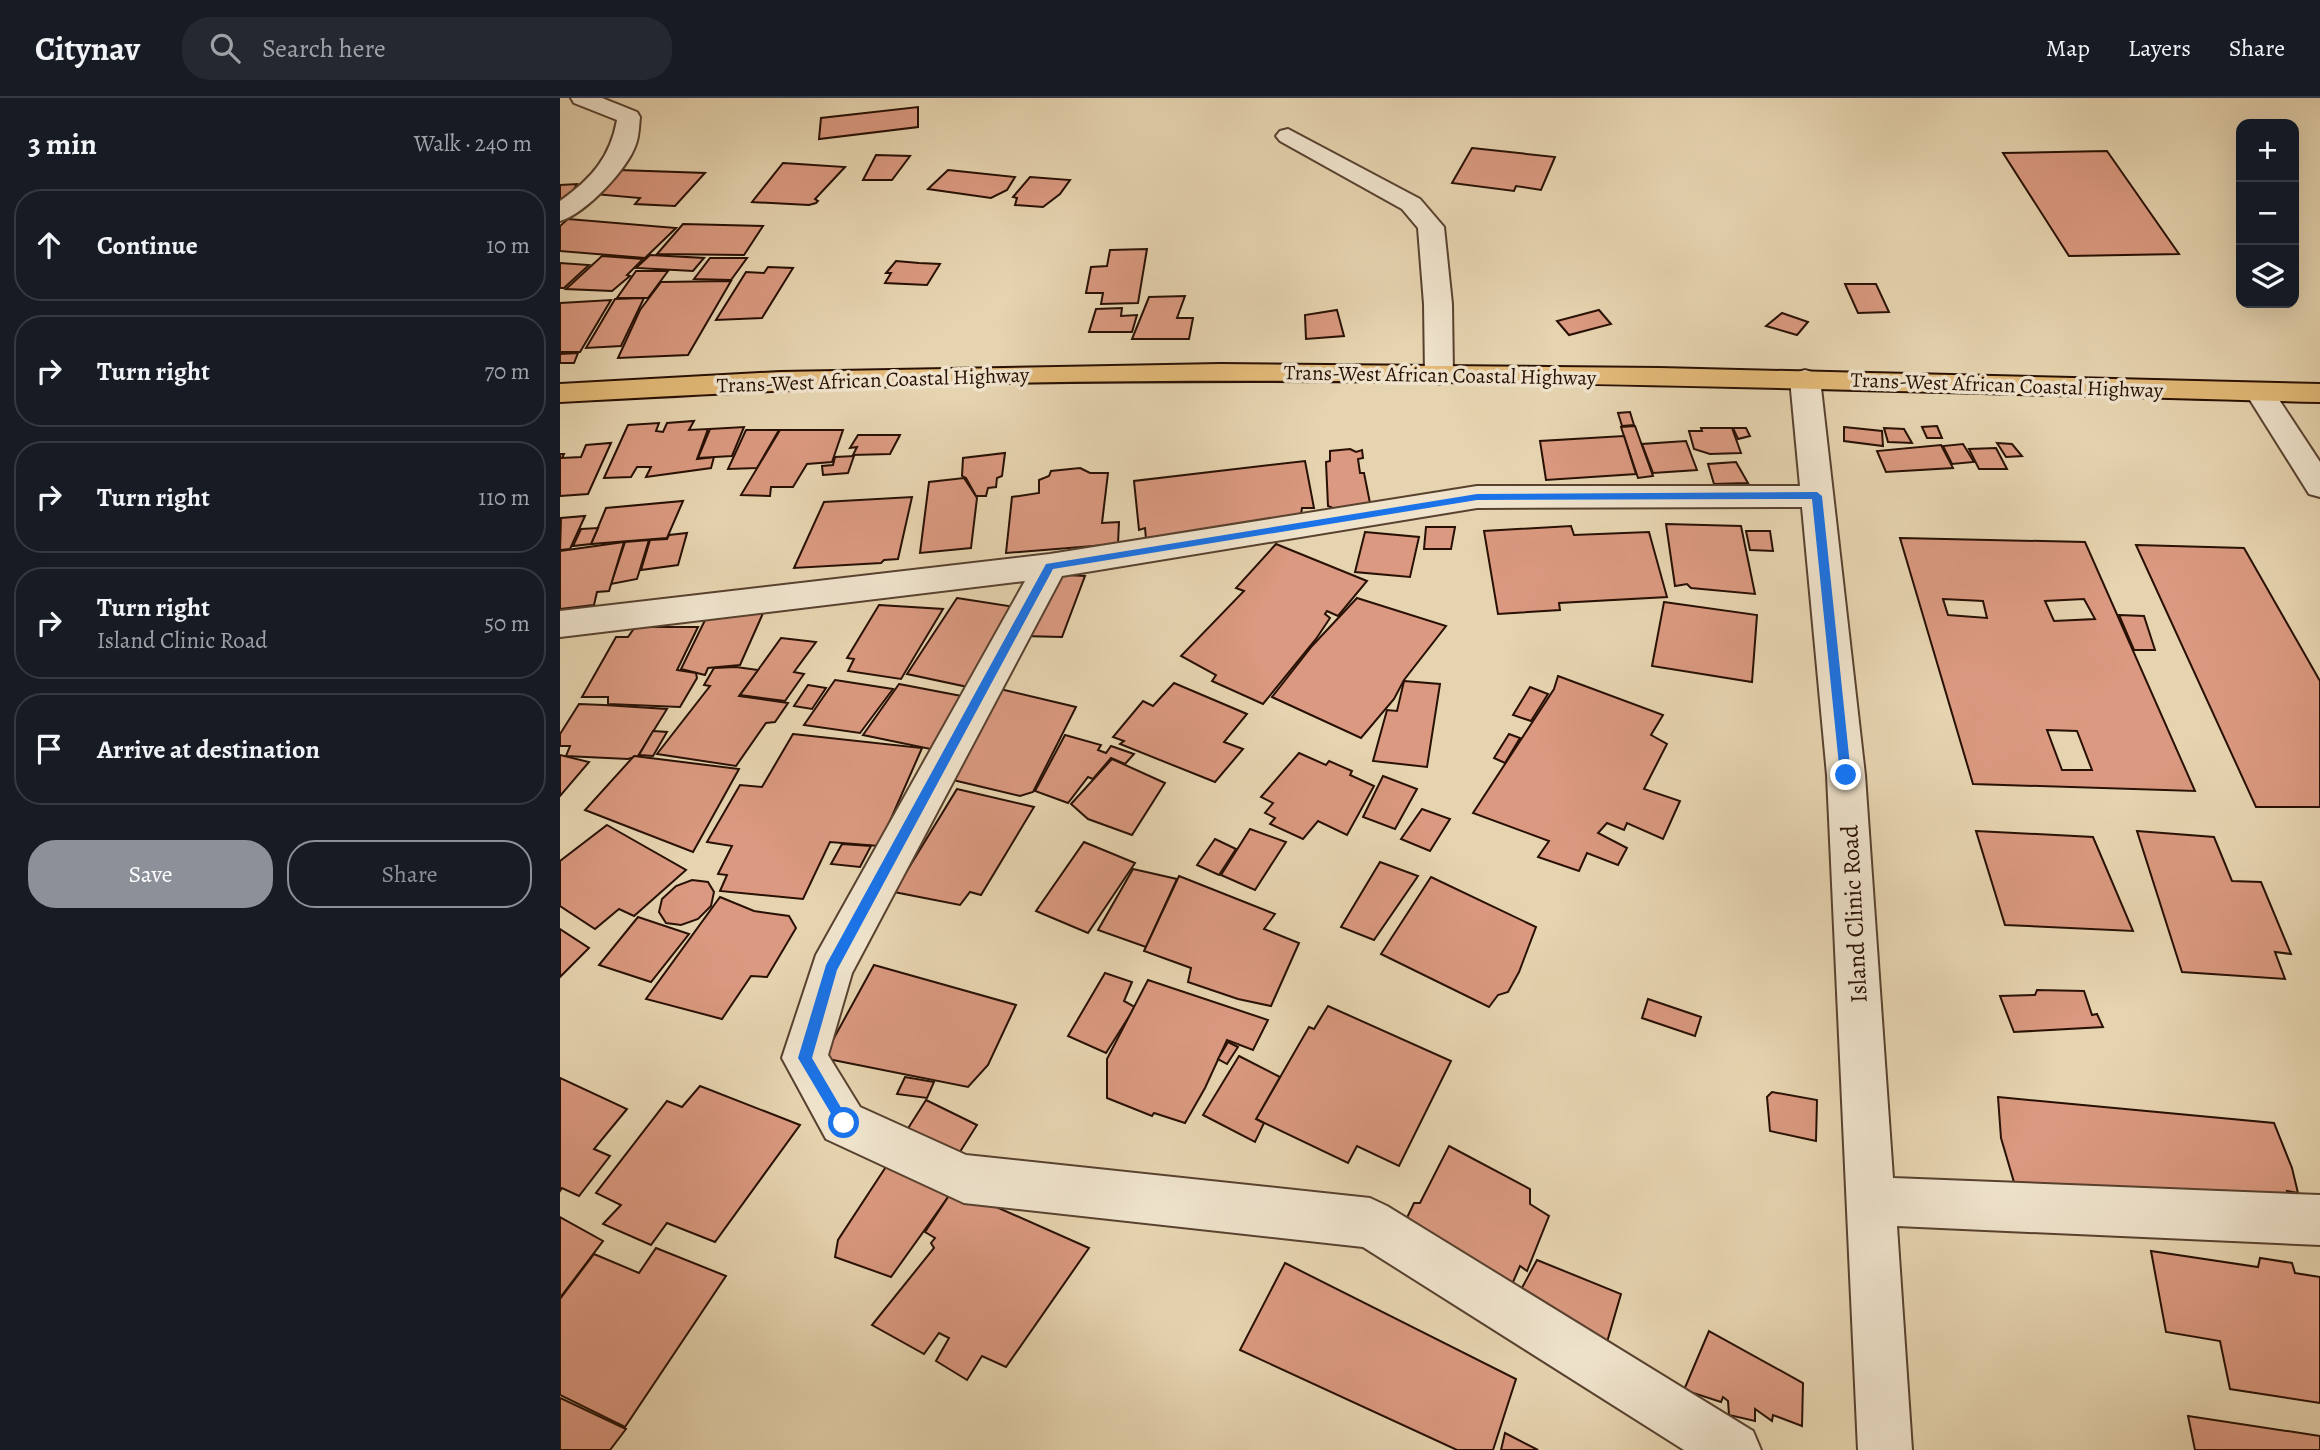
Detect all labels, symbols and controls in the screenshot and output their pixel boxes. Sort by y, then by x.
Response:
search box [182,17,672,80]
text: Citynav [35,26,140,71]
icon: search [206,29,244,67]
text: Search here [262,31,386,66]
text: Map [2046,32,2090,64]
text: Layers [2128,32,2191,64]
text: Share [2229,32,2285,64]
map controls [2236,119,2299,308]
button: + [2236,119,2299,182]
text: 3 min [28,124,97,164]
text: Walk · 240 m [414,128,532,159]
button: − [2236,182,2299,245]
icon: ahead [30,226,68,264]
text: Continue [97,228,198,263]
text: 10 m [486,230,530,261]
button: layers [2236,245,2299,308]
icon: right [30,352,68,390]
text: Turn right [97,354,210,389]
text: 70 m [484,356,530,387]
street label: Trans-West African Coastal Highway [1284,358,1597,392]
street label: Trans-West African Coastal Highway [716,361,1030,399]
street label: Trans-West African Coastal Highway [1850,366,2164,404]
icon: right [30,478,68,516]
text: Turn right [97,480,210,515]
text: 110 m [478,482,530,513]
text: Turn right [97,590,210,625]
icon: right [30,604,68,642]
text: 50 m [484,608,530,639]
text: Island Clinic Road [97,625,268,656]
icon: arrive [30,730,68,768]
text: Arrive at destination [97,732,320,767]
route end [1830,759,1861,790]
street label: Island Clinic Road [1833,824,1875,1004]
button: Save [28,840,273,908]
button: Share [287,840,532,908]
route start [828,1107,859,1138]

